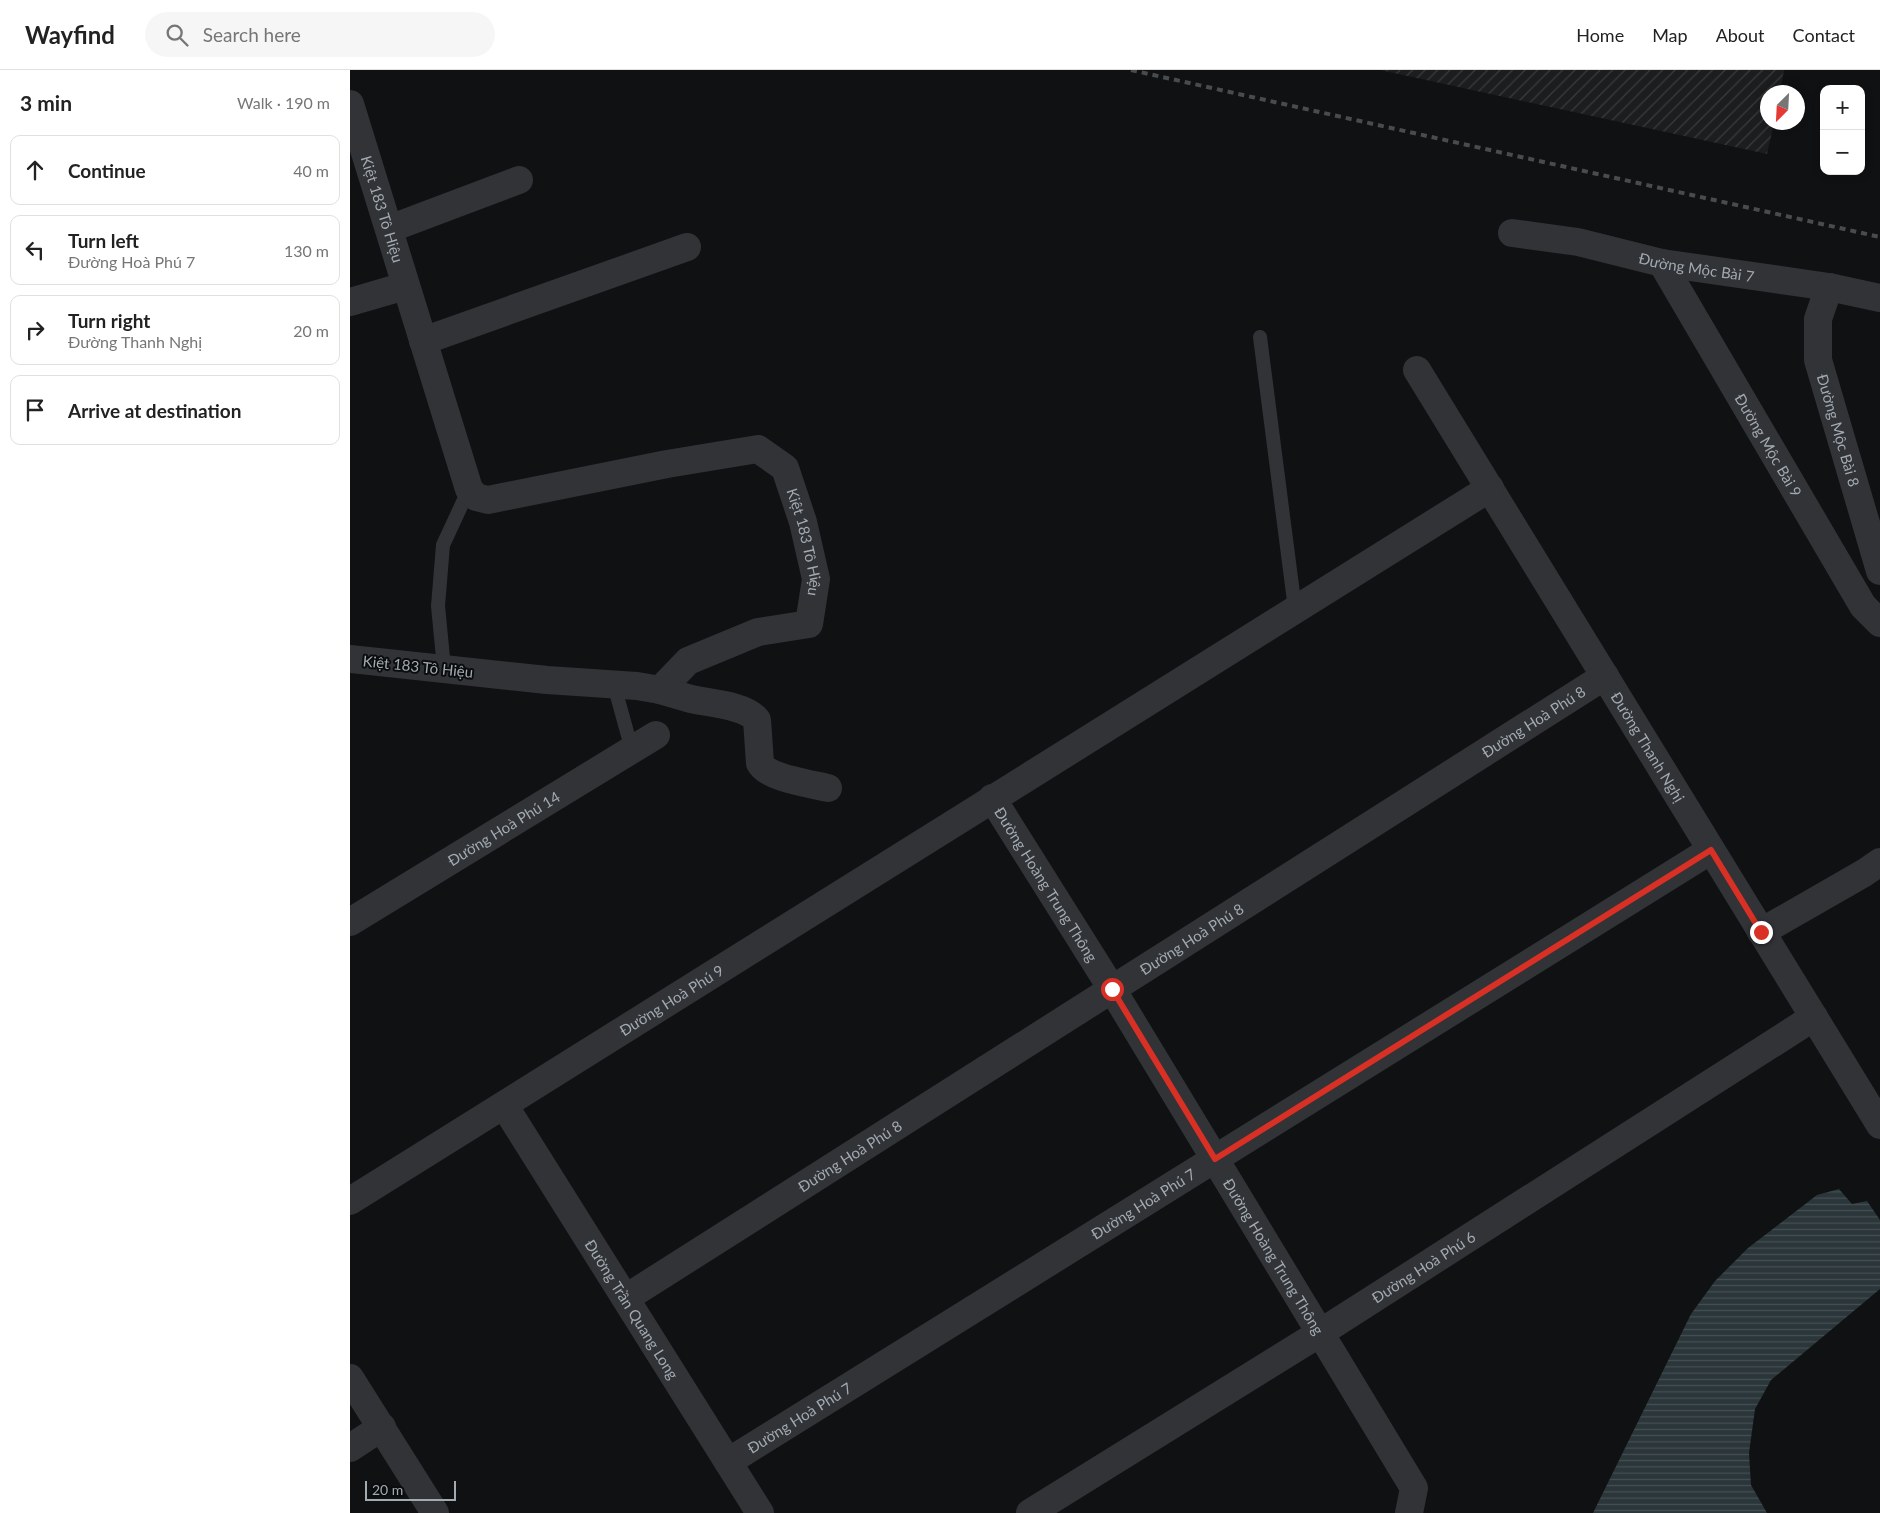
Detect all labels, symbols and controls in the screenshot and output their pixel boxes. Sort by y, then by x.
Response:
search box [145,12,495,57]
text: Wayfind [25,20,115,49]
icon: search [163,21,191,49]
text: Search here [203,23,301,46]
text: Home [1576,24,1624,46]
text: Map [1652,24,1688,46]
text: About [1716,24,1765,46]
text: Contact [1793,24,1855,46]
north arrow [1760,85,1805,130]
map controls [1820,85,1865,175]
button: + [1820,85,1865,130]
text: 3 min [20,90,72,115]
text: Walk · 190 m [237,93,330,112]
button: − [1820,130,1865,175]
street label: Kiệt 183 Tô Hiệu [358,153,407,265]
icon: ahead [21,156,49,184]
text: Continue [68,159,146,182]
text: 40 m [293,161,329,180]
text: Turn left [68,229,139,252]
icon: left [21,236,49,264]
text: 130 m [284,241,329,260]
street label: Đường Mộc Bài 7 [1637,249,1756,285]
text: Đường Hoà Phú 7 [68,252,195,271]
text: Turn right [68,309,150,332]
icon: right [21,316,49,344]
text: 20 m [293,321,329,340]
text: Đường Thanh Nghị [68,332,202,351]
street label: Đường Mộc Bài 8 [1814,372,1864,489]
street label: Đường Mộc Bài 9 [1731,390,1806,500]
icon: arrive [21,396,49,424]
text: Arrive at destination [68,399,241,422]
street label: Kiệt 183 Tô Hiệu [783,486,825,597]
street label: Kiệt 183 Tô Hiệu [362,651,474,681]
street label: Đường Hoà Phú 8 [1478,682,1589,761]
street label: Đường Thanh Nghị [1608,688,1689,805]
street label: Đường Hoà Phú 14 [444,787,563,869]
street label: Đường Hoàng Trung Thông [991,804,1102,965]
street label: Đường Hoà Phú 8 [1136,899,1247,978]
route end [1750,921,1773,944]
street label: Đường Hoà Phú 9 [616,961,727,1039]
route start [1101,978,1124,1001]
street label: Đường Hoà Phú 8 [794,1116,905,1196]
street label: Đường Hoà Phú 7 [1088,1164,1199,1243]
street label: Đường Hoàng Trung Thông [1220,1175,1328,1338]
street label: Đường Hoà Phú 6 [1368,1227,1479,1307]
street label: Đường Trần Quang Long [582,1236,683,1382]
street label: Đường Hoà Phú 7 [744,1378,855,1457]
scale bar [365,1478,456,1501]
text: 20 m [372,1481,403,1498]

